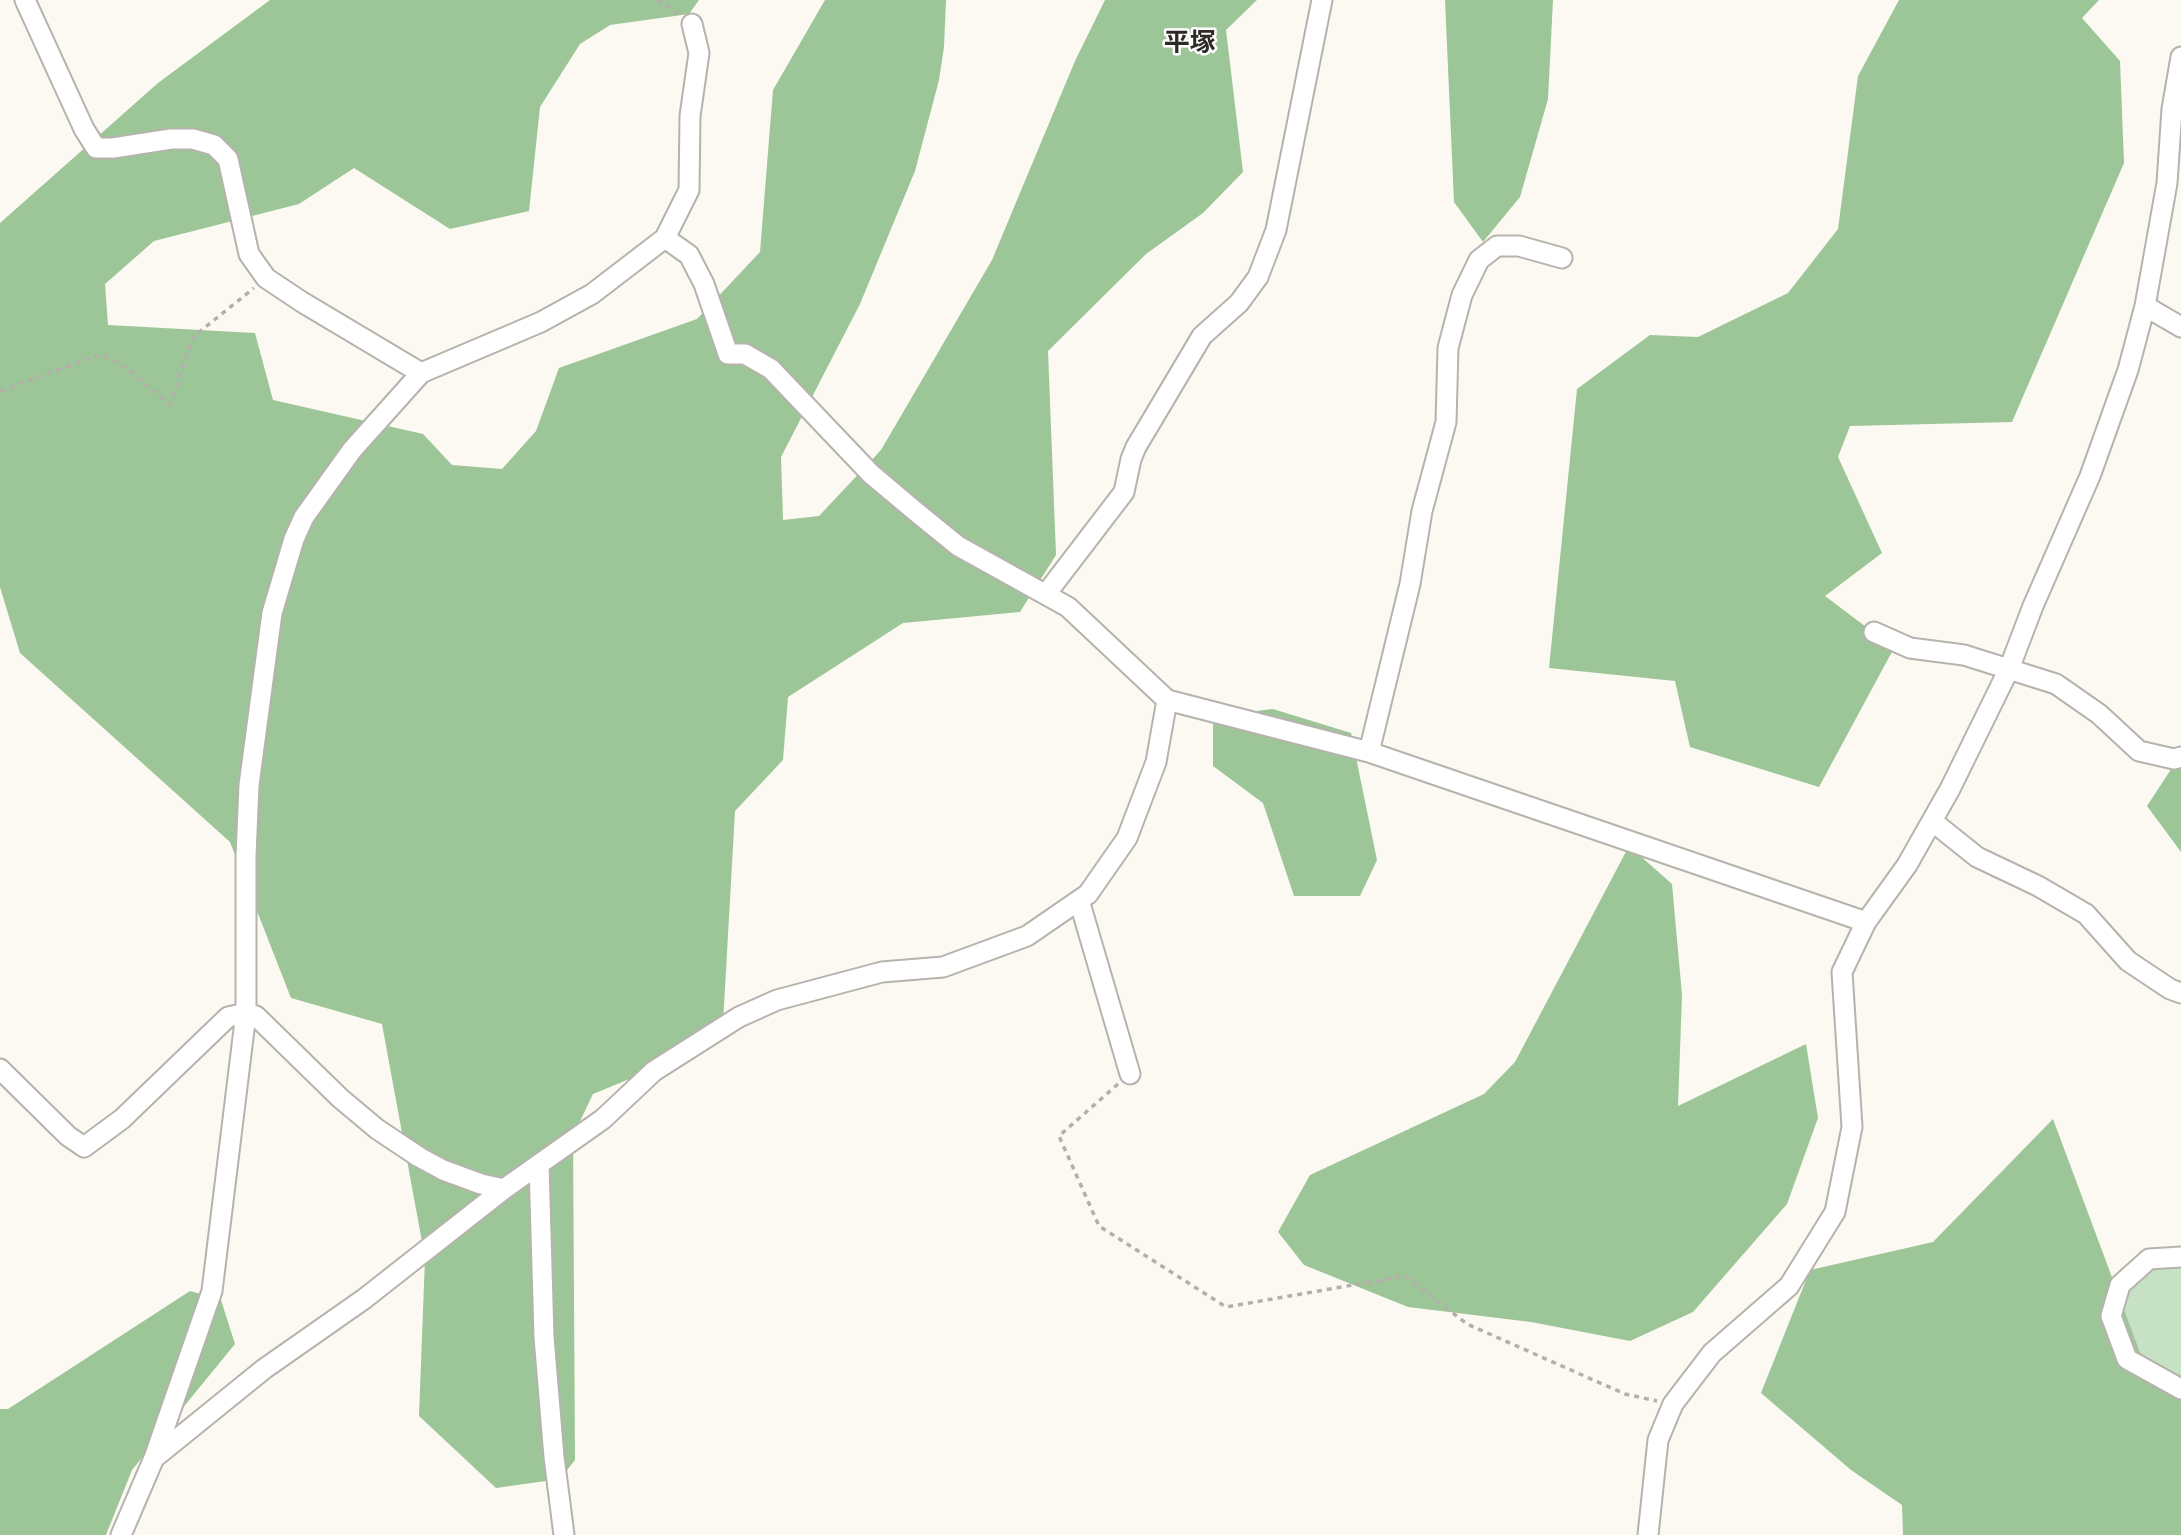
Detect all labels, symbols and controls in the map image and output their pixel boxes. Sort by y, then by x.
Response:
district label: 平塚 [1164,28,1216,60]

